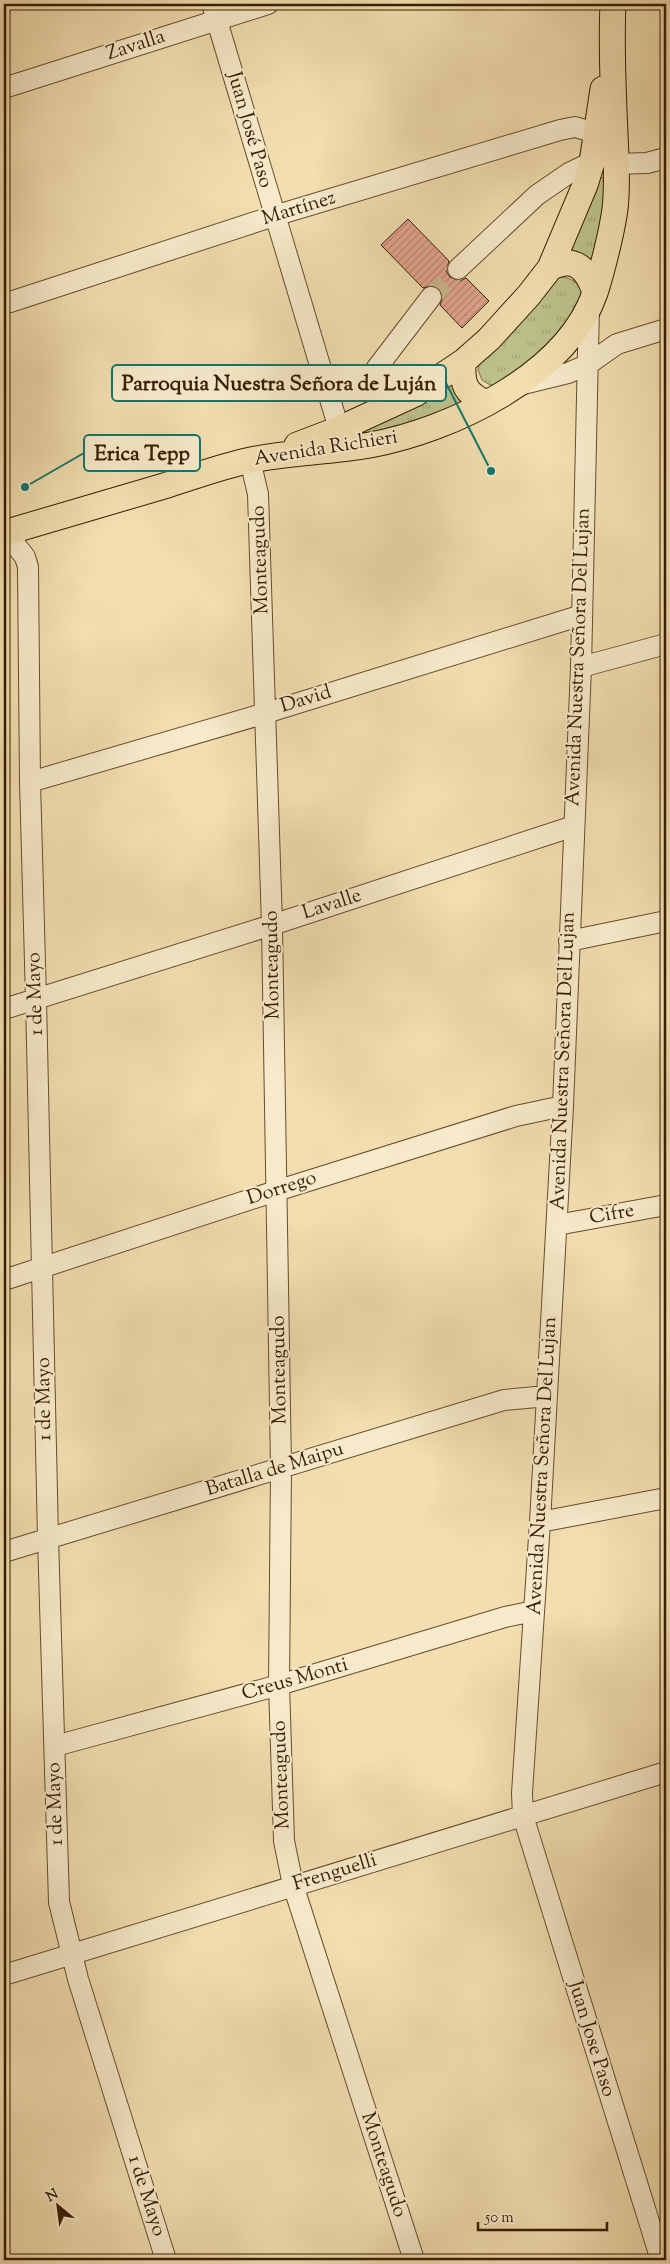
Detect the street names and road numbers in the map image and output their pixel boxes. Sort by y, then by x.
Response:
street label: Zavalla [103,23,169,69]
street label: Juan José Paso [218,67,279,192]
street label: Martínez [258,184,340,234]
street label: Avenida Richieri [252,423,400,475]
street label: Monteagudo [245,505,277,615]
street label: Avenida Nuestra Señora Del Lujan [559,507,599,807]
street label: David [277,679,335,721]
street label: Lavalle [299,882,365,928]
street label: Monteagudo [258,910,288,1020]
street label: Avenida Nuestra Señora Del Lujan [544,911,584,1211]
street label: 1 de Mayo [20,952,52,1036]
street label: Dorrego [243,1164,321,1214]
street label: Cifre [587,1197,637,1233]
street label: Monteagudo [265,1315,295,1425]
street label: Avenida Nuestra Señora Del Lujan [521,1316,565,1616]
street label: 1 de Mayo [30,1357,60,1441]
street label: Batalla de Maipu [202,1435,348,1505]
street label: Creus Monti [238,1651,352,1709]
street label: Monteagudo [266,1720,298,1830]
street label: 1 de Mayo [40,1762,72,1846]
street label: Frenguelli [289,1846,381,1900]
street label: Juan Jose Paso [559,1977,622,2101]
street label: Monteagudo [352,2109,414,2221]
street label: 1 de Mayo [119,2152,173,2240]

